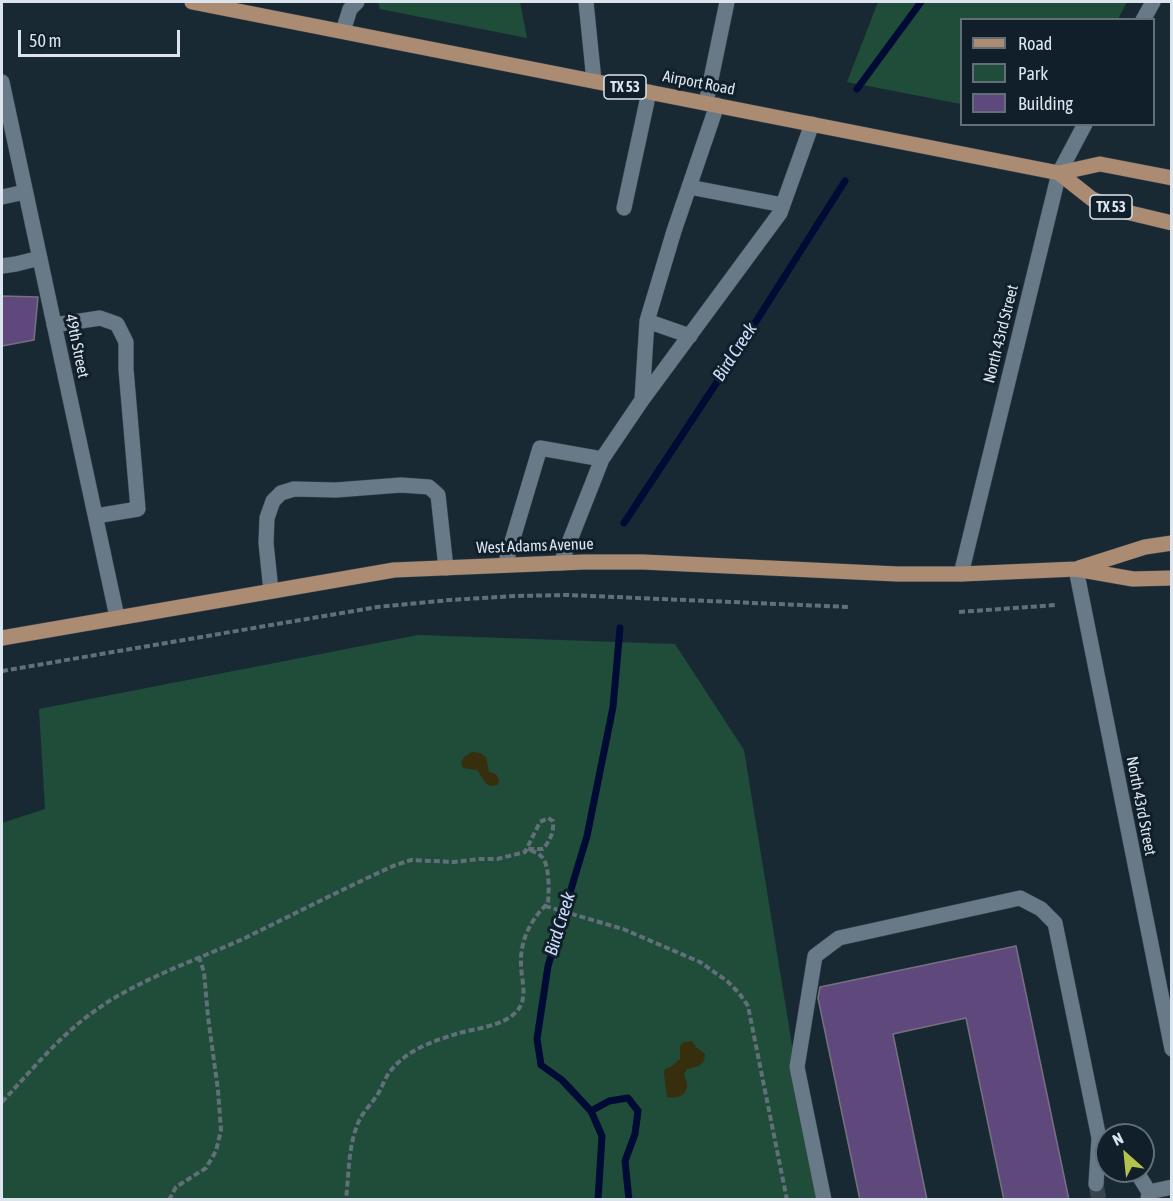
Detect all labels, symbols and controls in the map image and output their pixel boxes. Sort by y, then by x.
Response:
scale bar [21,18,183,56]
legend [960,18,1155,126]
text: 50 m [29,30,61,51]
text: Road [1018,33,1052,54]
text: Park [1018,63,1048,84]
street label: Airport Road [661,67,737,99]
road number: TX 53 [604,75,646,99]
text: Building [1018,93,1073,114]
road number: TX 53 [1090,195,1132,219]
street label: North 43rd Street [980,283,1022,385]
street label: 49th Street [61,312,93,380]
water label: Bird Creek [708,319,762,385]
street label: West Adams Avenue [476,534,594,558]
street label: North 43rd Street [1122,755,1160,857]
water label: Bird Creek [540,890,580,958]
north arrow [1095,1123,1155,1183]
text: N [1109,1129,1126,1149]

